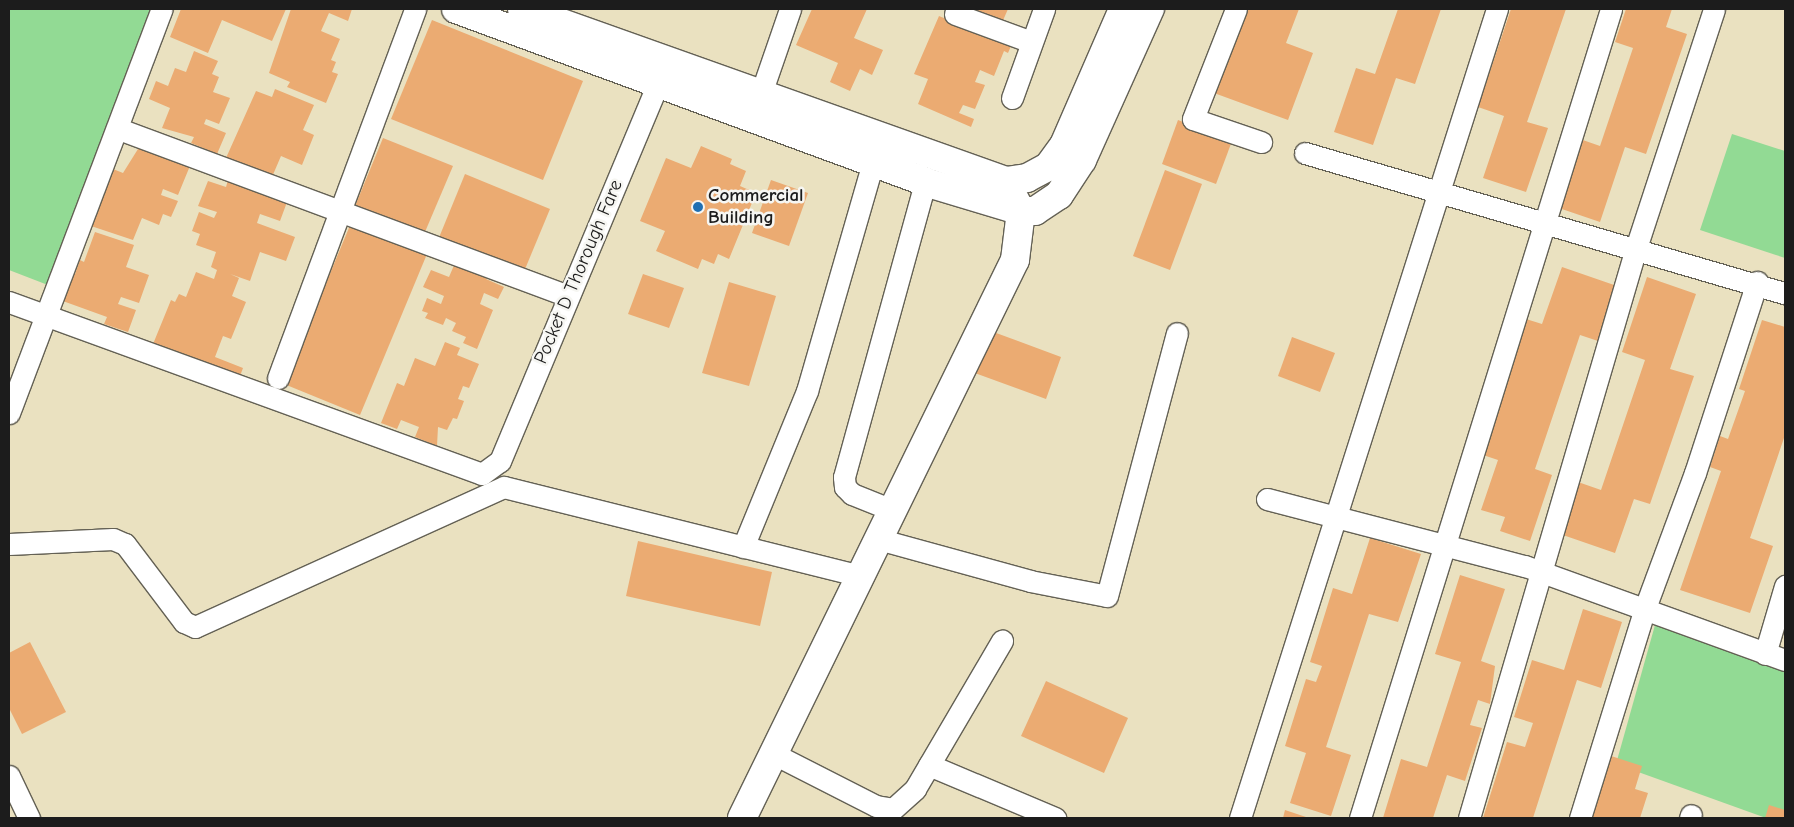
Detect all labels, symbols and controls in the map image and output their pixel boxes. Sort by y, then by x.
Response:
street label: Pocket D Thorough Fare [530,177,628,367]
place label: Commercial Building [708,185,804,229]
marker: Commercial Building [692,201,704,213]

